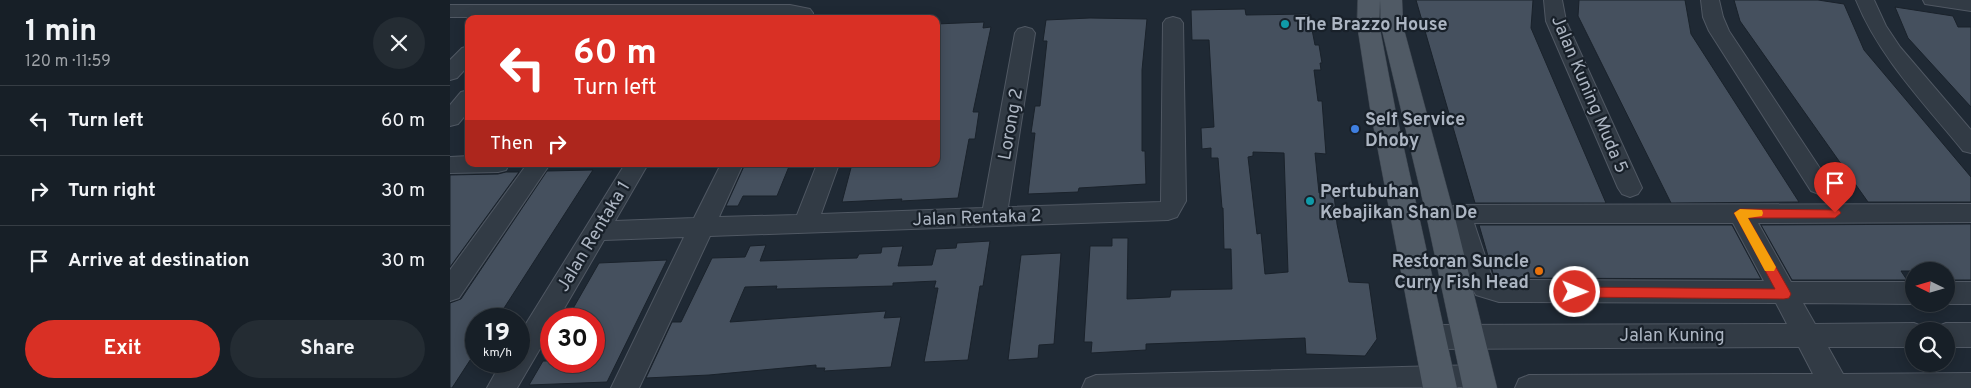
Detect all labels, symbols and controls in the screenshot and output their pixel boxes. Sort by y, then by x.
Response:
street label: Jalan Kuning Muda 5 [1545,12,1632,177]
text: 1 min [25,14,97,51]
place label: The Brazzo House [1295,14,1448,37]
button: close [373,17,425,69]
marker: The Brazzo House [1279,18,1291,30]
text: 60 m [573,32,657,76]
icon: left [490,35,555,100]
text: 120 m · 11:59 [25,52,111,72]
text: Turn left [573,75,656,102]
street label: Lorong 2 [994,87,1029,162]
icon: left [25,107,53,135]
text: Turn left [68,109,144,133]
text: 60 m [381,109,425,133]
place label: Self Service Dhoby [1365,109,1465,153]
marker: Self Service Dhoby [1349,123,1361,135]
icon: right [543,130,571,158]
text: Then [490,132,533,156]
pin [1814,162,1856,213]
icon: arrive [1821,169,1849,197]
icon: right [25,177,53,205]
street label: Jalan Rentaka 1 [552,177,636,296]
text: Turn right [68,179,156,203]
text: 30 m [381,179,425,203]
place label: Pertubuhan Kebajikan Shan De [1320,181,1477,225]
marker: Pertubuhan Kebajikan Shan De [1304,195,1316,207]
street label: Jalan Rentaka 2 [912,205,1042,232]
icon: arrive [25,247,53,275]
text: Arrive at destination [68,249,249,273]
text: 30 m [381,249,425,273]
place label: Restoran Suncle Curry Fish Head [1392,251,1529,295]
north arrow [1905,262,1955,312]
map controls [1905,262,1955,372]
marker: Restoran Suncle Curry Fish Head [1533,265,1545,277]
position arrow [1548,265,1600,317]
speed limit sign: 30 [540,308,605,373]
text: 19 [485,318,510,350]
button: Exit [25,320,220,378]
button: Share [230,320,425,378]
button: search [1905,322,1955,372]
street label: Jalan Kuning [1619,325,1725,348]
text: km/h [483,345,512,361]

